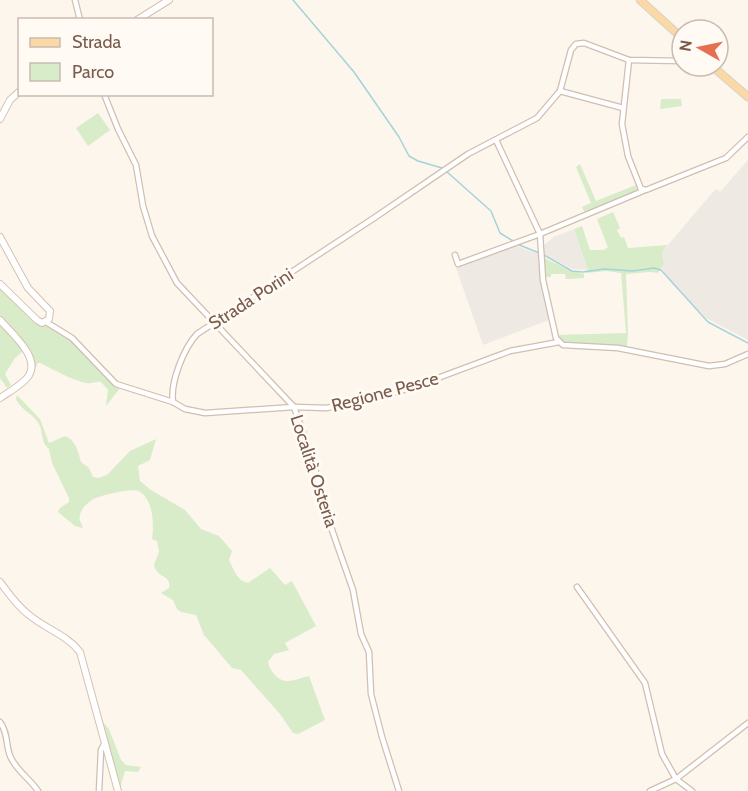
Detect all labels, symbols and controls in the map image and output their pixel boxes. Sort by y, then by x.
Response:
legend [18,18,213,96]
north arrow [670,18,730,78]
text: Strada [72,31,122,53]
text: N [675,39,696,53]
text: Parco [72,61,114,83]
street label: Strada Porini [205,263,297,335]
street label: Regione Pesce [329,367,441,417]
street label: Località Osteria [285,412,343,530]

